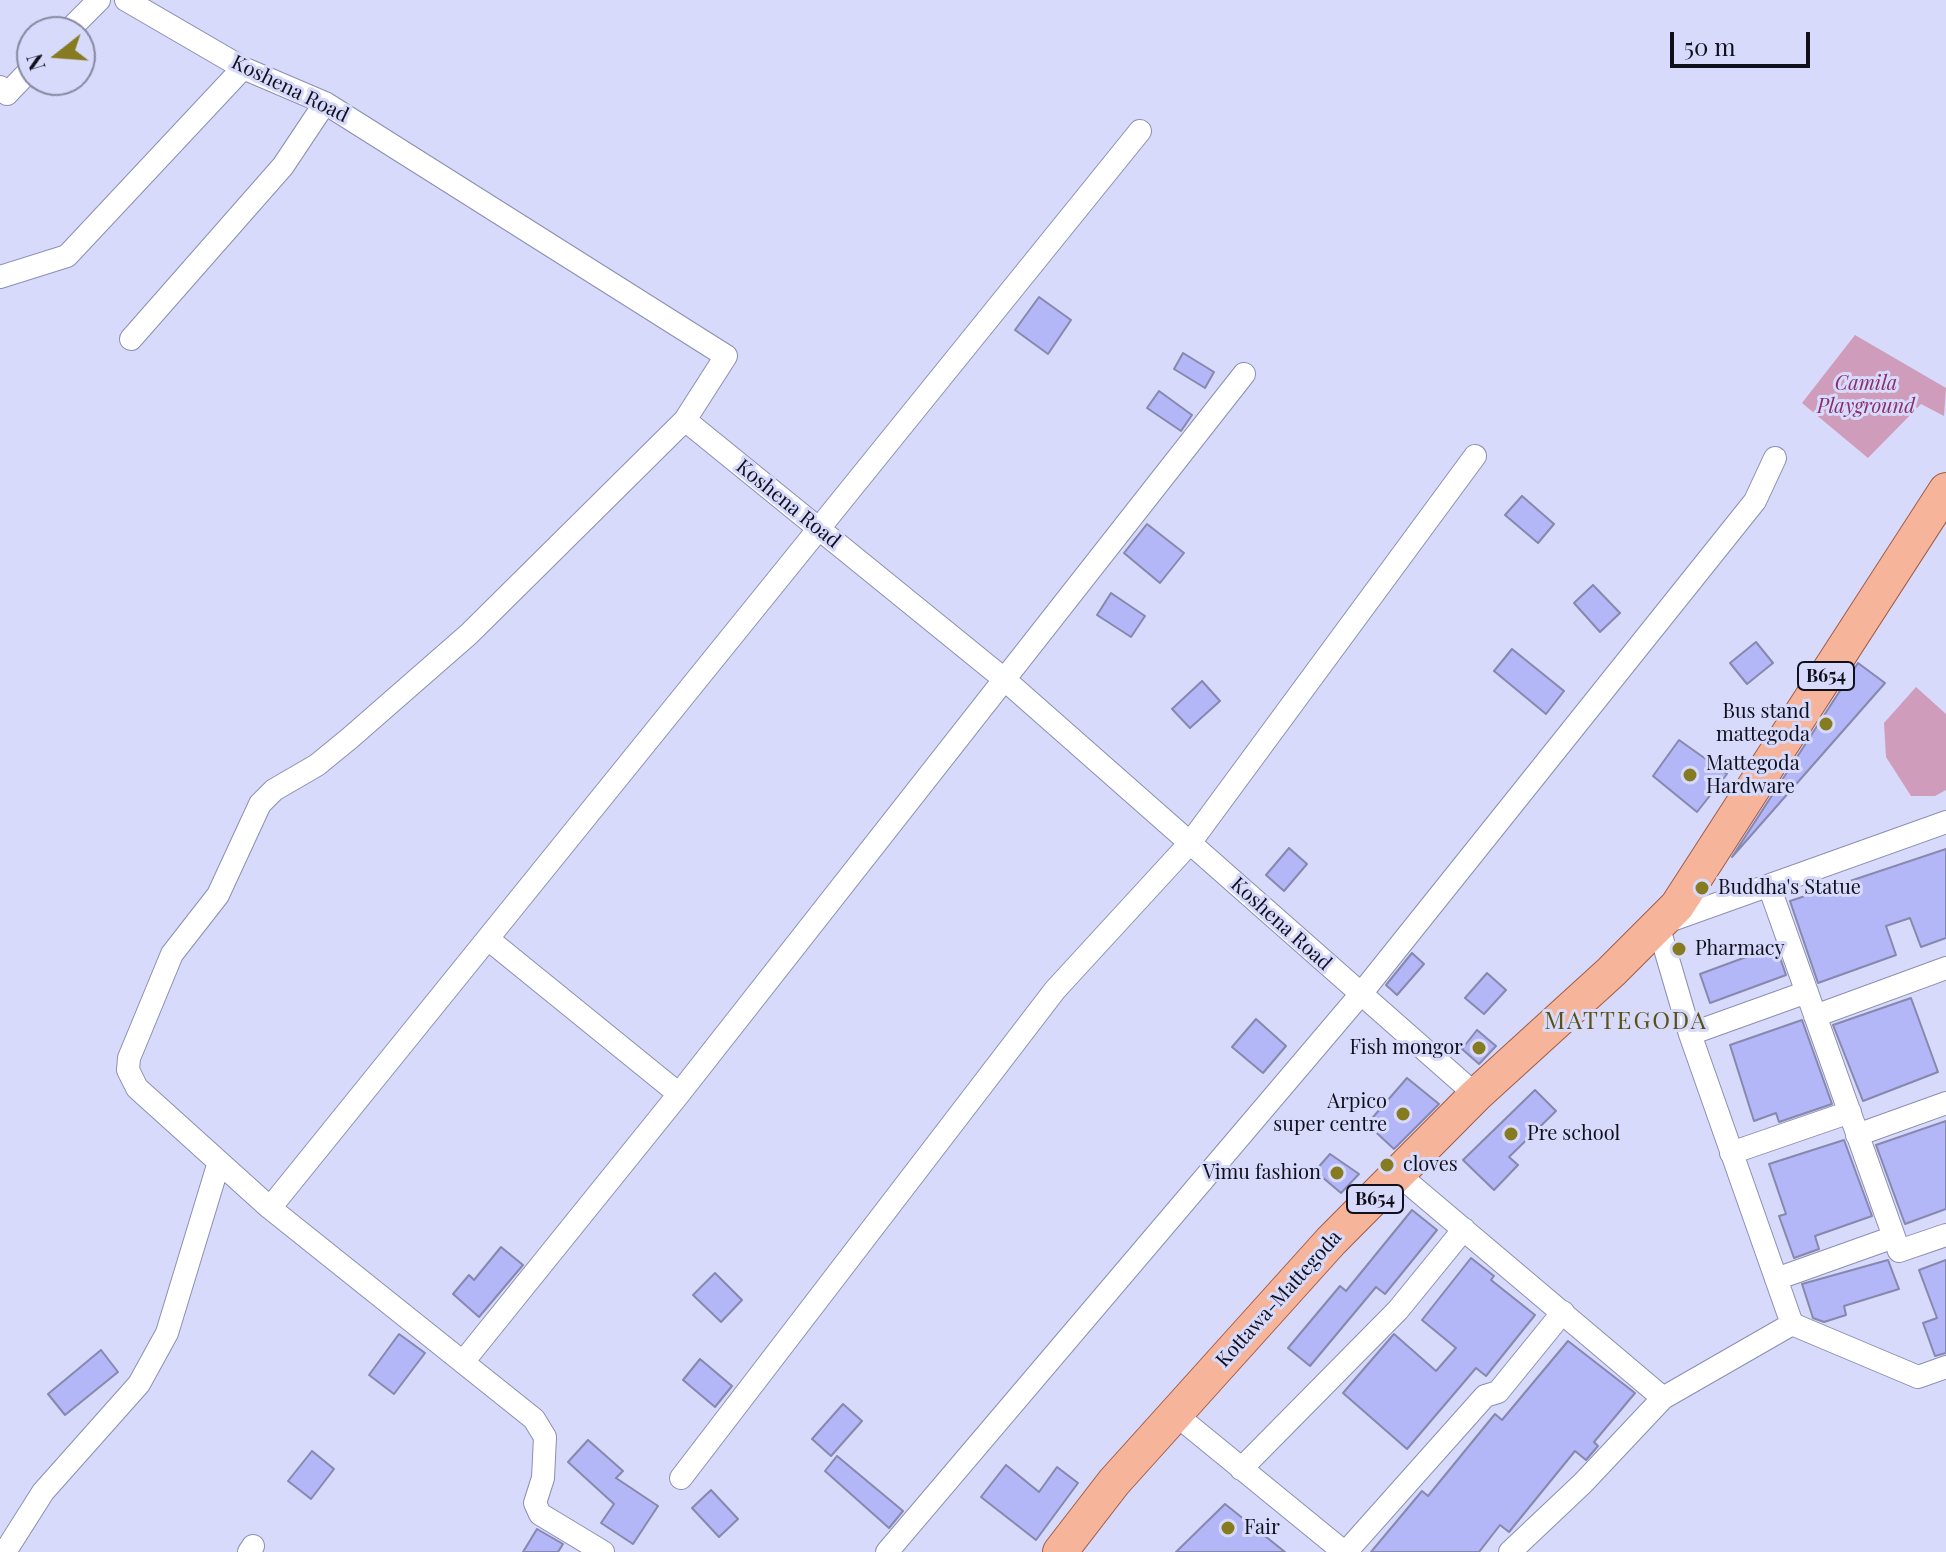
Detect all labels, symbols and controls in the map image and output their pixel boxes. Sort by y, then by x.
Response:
north arrow [16,16,96,96]
scale bar [1674,16,1814,66]
text: 50 m [1684,30,1736,62]
text: N [18,50,52,74]
street label: Koshena Road [228,50,352,128]
park label: Camila Playground [1817,372,1915,419]
street label: Koshena Road [731,455,845,553]
road number: B654 [1798,662,1854,690]
place label: Bus stand mattegoda [1716,700,1810,747]
marker: Bus stand mattegoda [1817,715,1835,733]
place label: Mattegoda Hardware [1706,752,1800,799]
marker: Mattegoda Hardware [1681,766,1699,784]
street label: Koshena Road [1226,873,1336,975]
place label: Buddha's Statue [1718,876,1861,900]
marker: Buddha's Statue [1693,879,1711,897]
place label: Pharmacy [1695,937,1785,961]
marker: Pharmacy [1670,940,1688,958]
district label: MATTEGODA [1544,1008,1708,1036]
place label: Fish mongor [1349,1036,1463,1060]
marker: Fish mongor [1470,1039,1488,1057]
place label: Arpico super centre [1273,1090,1387,1137]
marker: Arpico super centre [1394,1105,1412,1123]
place label: Pre school [1527,1122,1620,1146]
marker: Pre school [1502,1125,1520,1143]
place label: cloves [1403,1153,1458,1177]
marker: cloves [1378,1156,1396,1174]
place label: Vimu fashion [1203,1161,1321,1185]
marker: Vimu fashion [1328,1164,1346,1182]
road number: B654 [1347,1185,1403,1213]
street label: Kottawa-Mattegoda [1211,1226,1347,1372]
place label: Fair [1244,1516,1280,1540]
marker: Fair [1219,1519,1237,1537]

